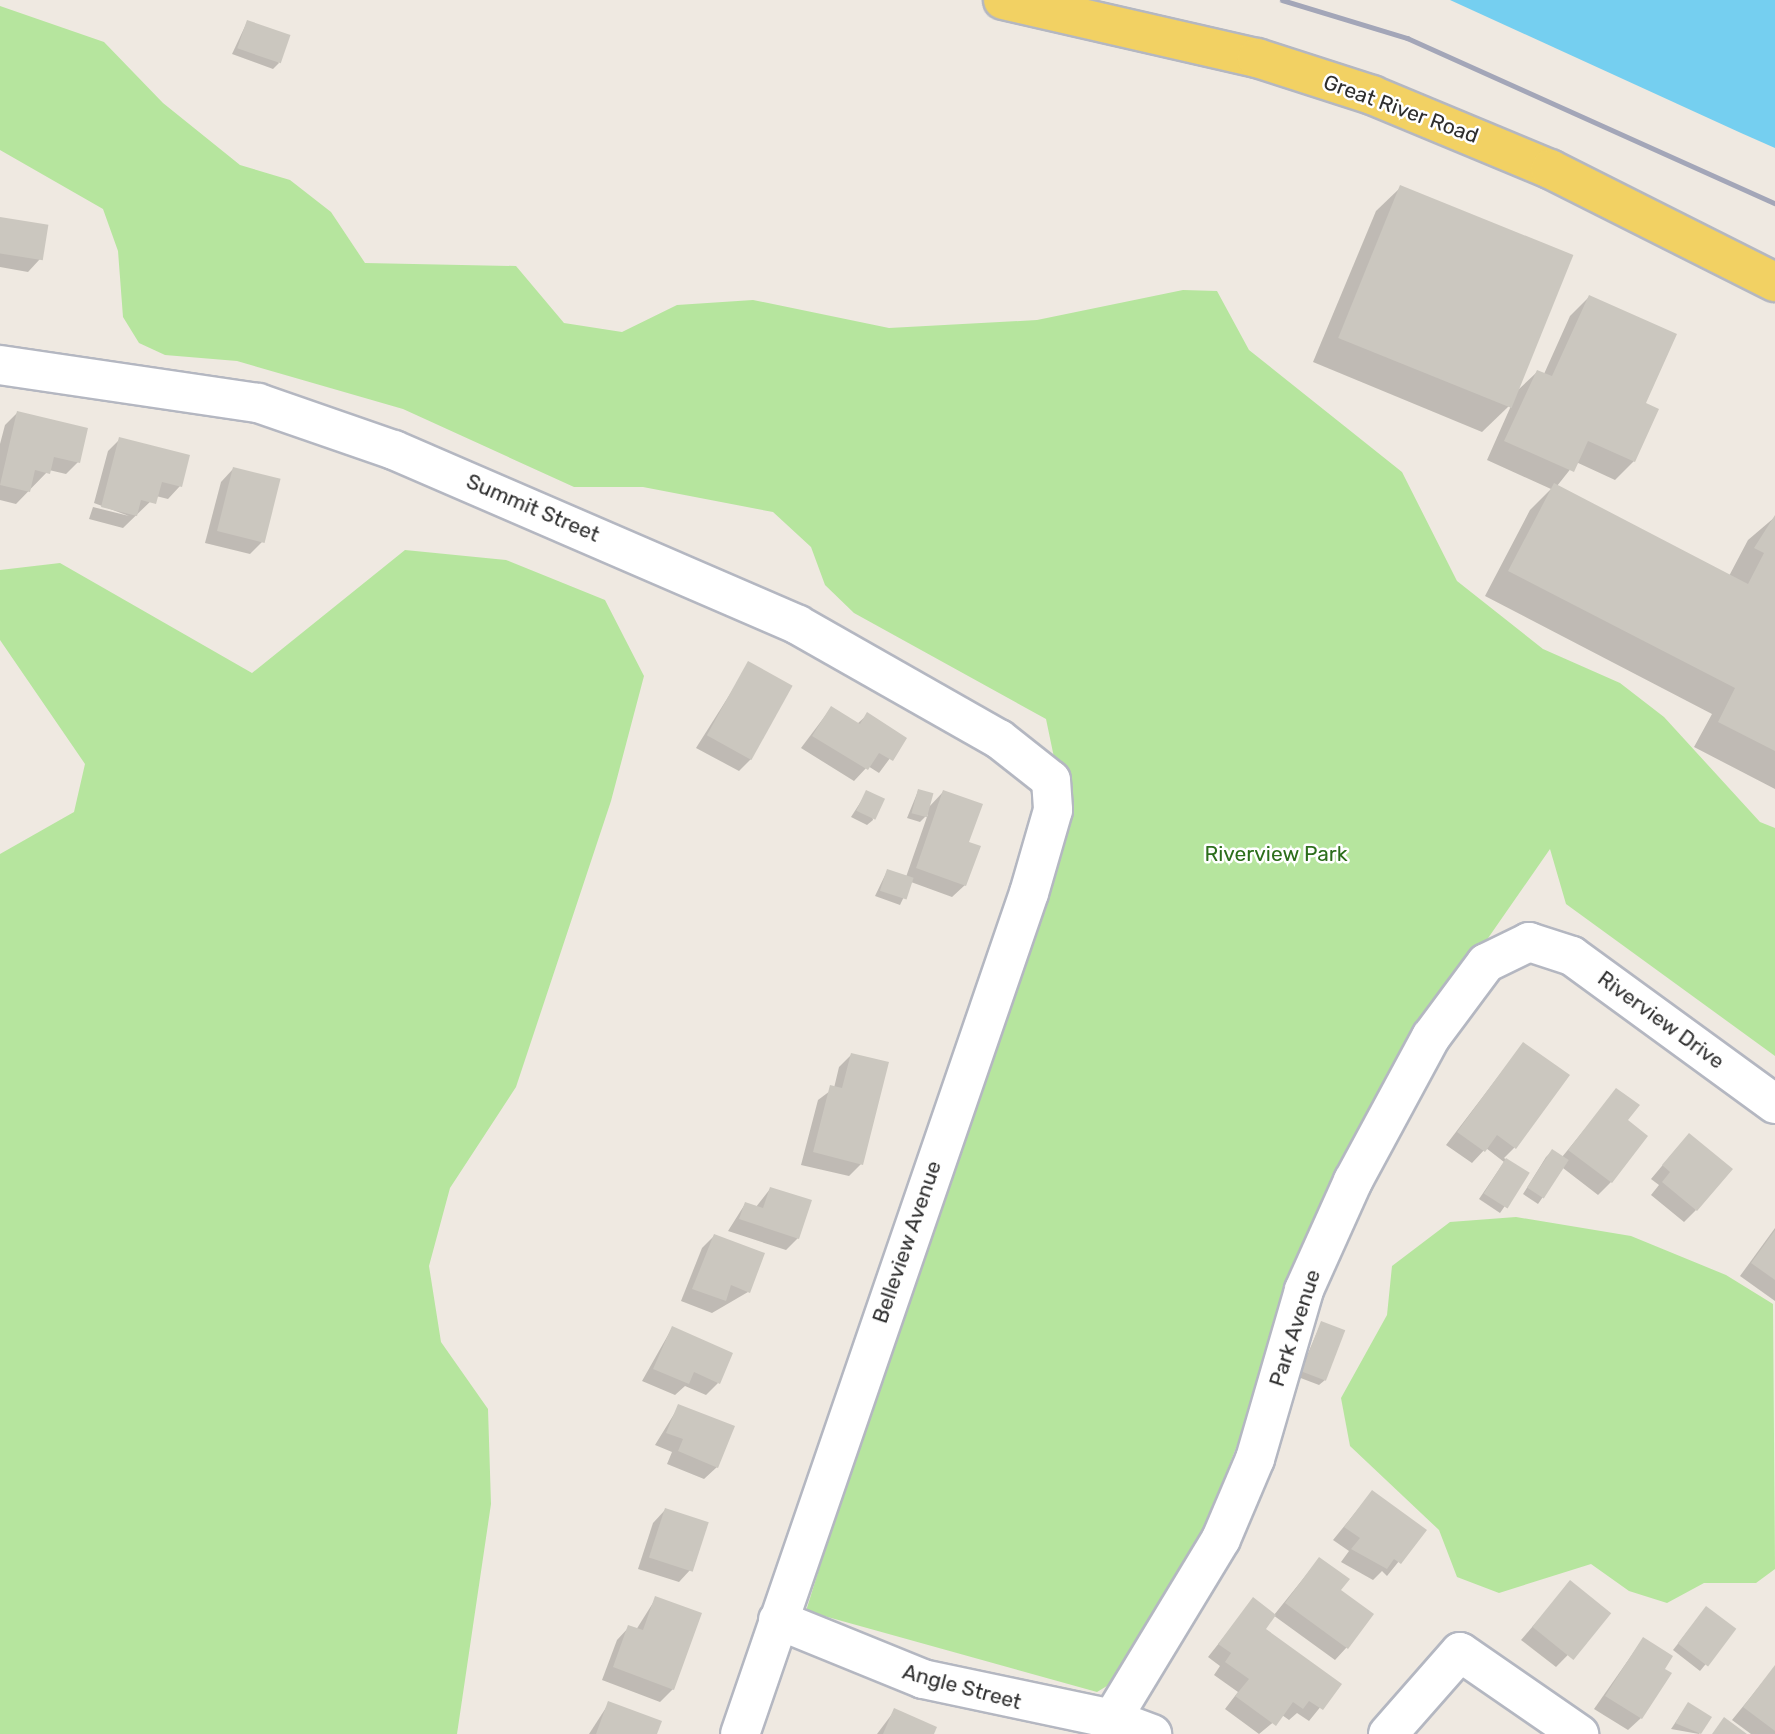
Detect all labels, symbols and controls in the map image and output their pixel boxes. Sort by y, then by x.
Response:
street label: Great River Road [1320,69,1482,149]
street label: Summit Street [463,469,603,547]
park label: Riverview Park [1204,841,1348,867]
street label: Riverview Drive [1593,966,1729,1074]
street label: Belleview Avenue [867,1157,947,1327]
street label: Park Avenue [1264,1266,1326,1390]
street label: Angle Street [900,1659,1024,1715]

